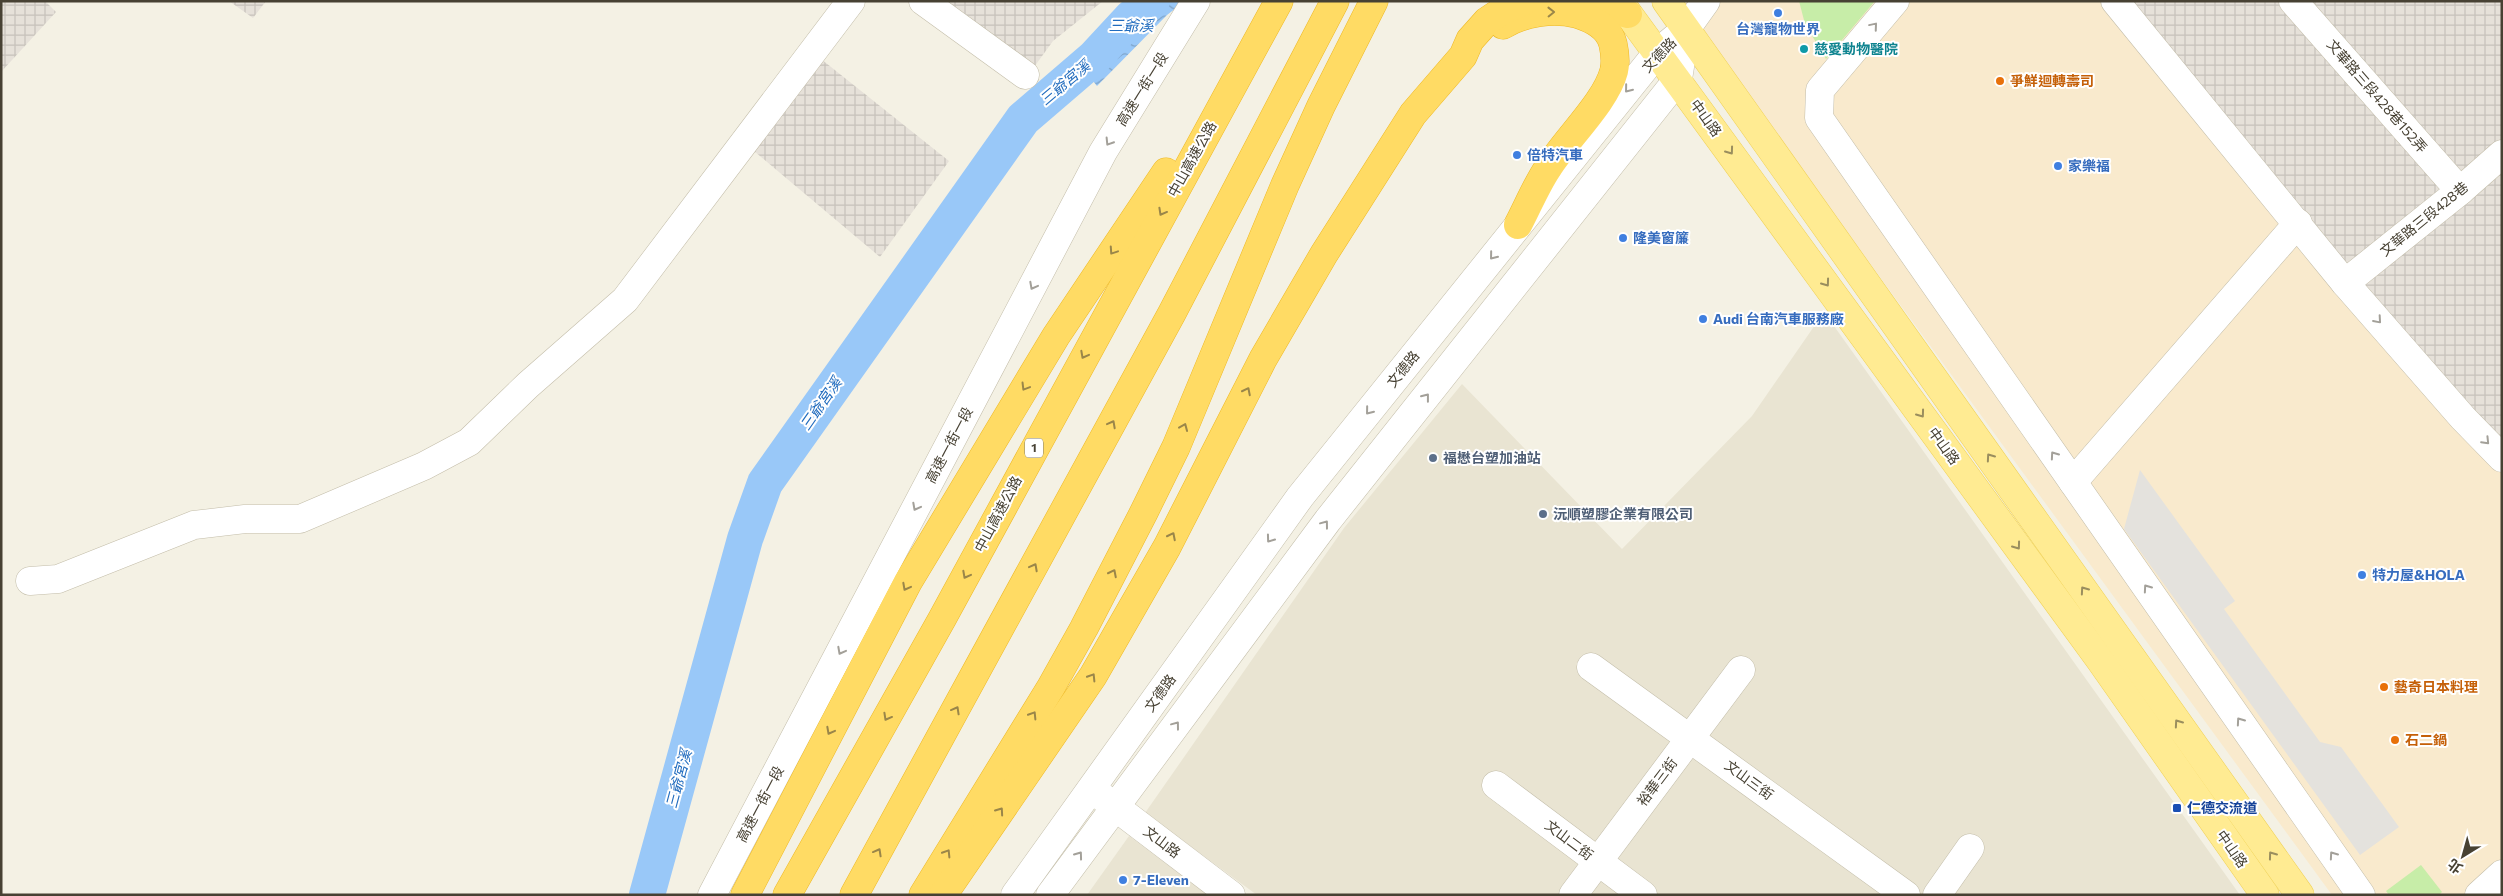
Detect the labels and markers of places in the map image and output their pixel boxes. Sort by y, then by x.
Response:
marker: 台灣寵物世界 [1772,7,1784,19]
place label: 台灣寵物世界 [1736,20,1820,37]
place label: 慈愛動物醫院 [1814,40,1898,57]
marker: 慈愛動物醫院 [1798,43,1810,55]
place label: 爭鮮迴轉壽司 [2010,72,2094,89]
marker: 爭鮮迴轉壽司 [1994,75,2006,87]
place label: 倍特汽車 [1527,146,1583,163]
marker: 倍特汽車 [1511,149,1523,161]
place label: 家樂福 [2068,157,2110,174]
marker: 家樂福 [2052,160,2064,172]
place label: 隆美窗簾 [1633,229,1689,246]
marker: 隆美窗簾 [1617,232,1629,244]
place label: Audi 台南汽車服務廠 [1713,310,1844,327]
marker: Audi 台南汽車服務廠 [1697,313,1709,325]
place label: 福懋台塑加油站 [1443,449,1541,466]
marker: 福懋台塑加油站 [1427,452,1439,464]
place label: 沅順塑膠企業有限公司 [1553,505,1693,522]
marker: 沅順塑膠企業有限公司 [1537,508,1549,520]
place label: 特力屋&HOLA [2372,566,2465,583]
marker: 特力屋&HOLA [2356,569,2368,581]
place label: 藝奇日本料理 [2394,678,2478,695]
marker: 藝奇日本料理 [2378,681,2390,693]
place label: 石二鍋 [2405,731,2447,748]
marker: 石二鍋 [2389,734,2401,746]
place label: 仁德交流道 [2187,799,2258,816]
marker: 仁德交流道 [2171,802,2183,814]
place label: 7-Eleven [1133,871,1189,888]
marker: 7-Eleven [1117,874,1129,886]

